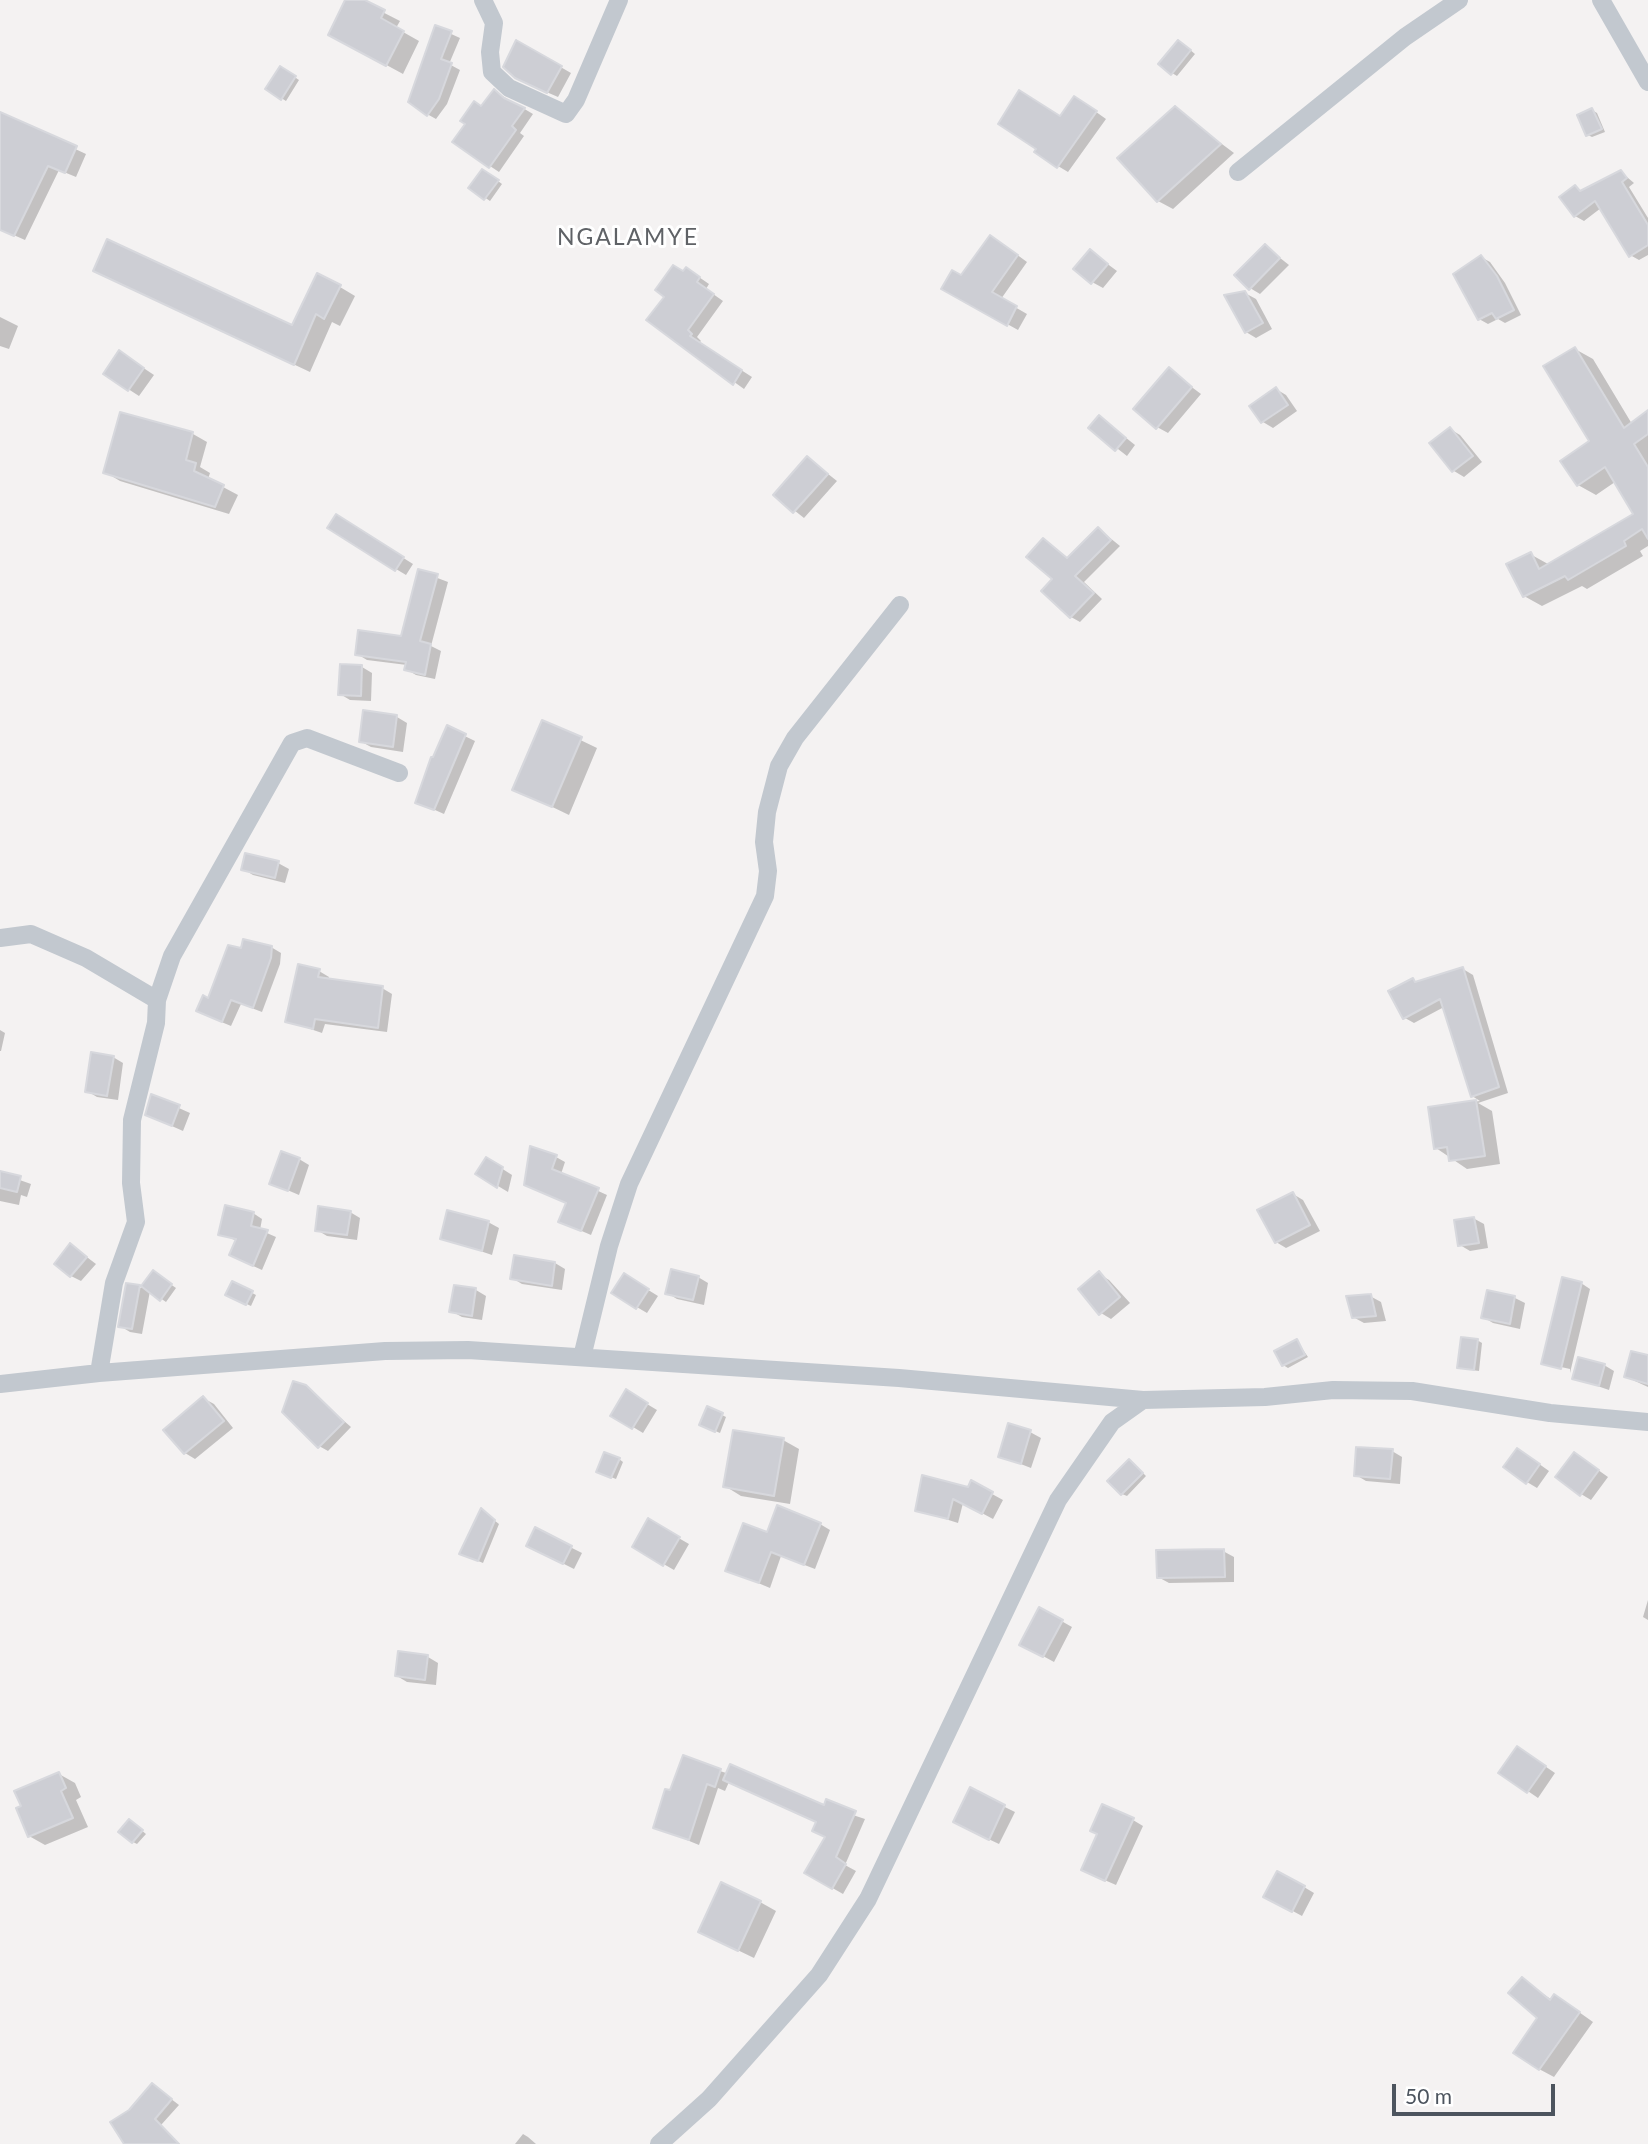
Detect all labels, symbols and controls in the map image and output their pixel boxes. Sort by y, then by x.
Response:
district label: NGALAMYE [558,224,698,252]
scale bar [1396,2070,1559,2114]
text: 50 m [1405,2083,1452,2108]

